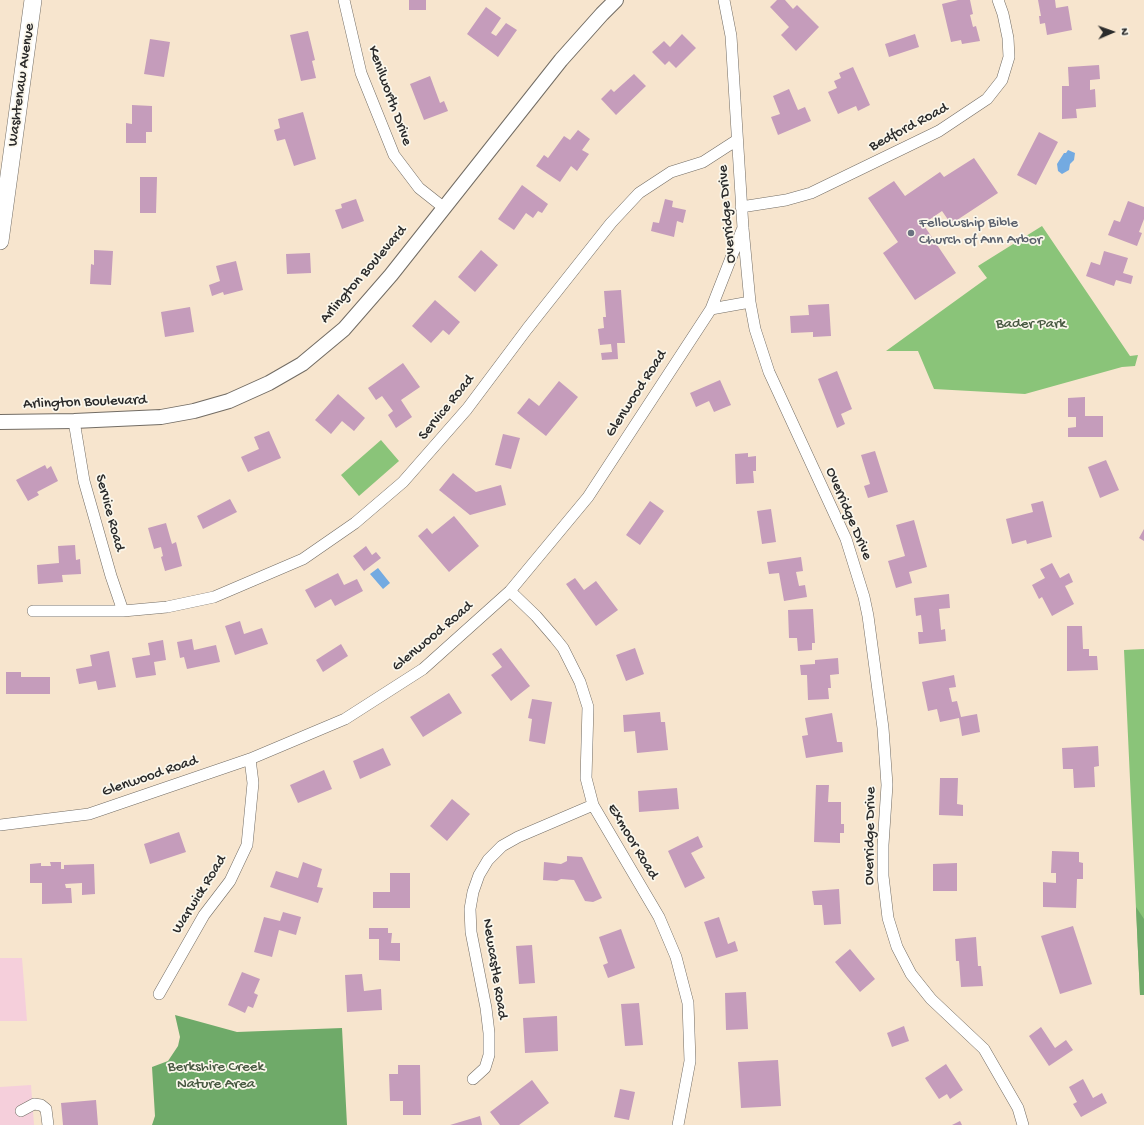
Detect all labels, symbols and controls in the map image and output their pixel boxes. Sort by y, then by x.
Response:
north arrow [1092,12,1132,52]
street label: Washtenaw Avenue [4,22,40,148]
text: N [1118,28,1130,35]
street label: Kenilworth Drive [363,44,415,148]
street label: Bedford Road [866,100,952,156]
street label: Overridge Drive [715,164,741,264]
place label: Fellowship Bible Church of Ann Arbor [919,215,1042,250]
street label: Arlington Boulevard [317,222,411,328]
marker: Fellowship Bible Church of Ann Arbor [906,228,916,238]
park label: Bader Park [996,316,1066,334]
street label: Glenwood Road [602,347,672,441]
street label: Service Road [415,372,479,444]
street label: Arlington Boulevard [23,392,147,414]
street label: Overridge Drive [820,465,876,563]
street label: Service Road [90,473,128,553]
street label: Glenwood Road [389,598,477,676]
street label: Glenwood Road [100,752,200,802]
street label: Overridge Drive [861,787,881,885]
street label: Exmoor Road [602,801,662,883]
street label: Warwick Road [169,852,231,938]
street label: Newcastle Road [477,917,511,1021]
park label: Berkshire Creek Nature Area [168,1059,264,1094]

